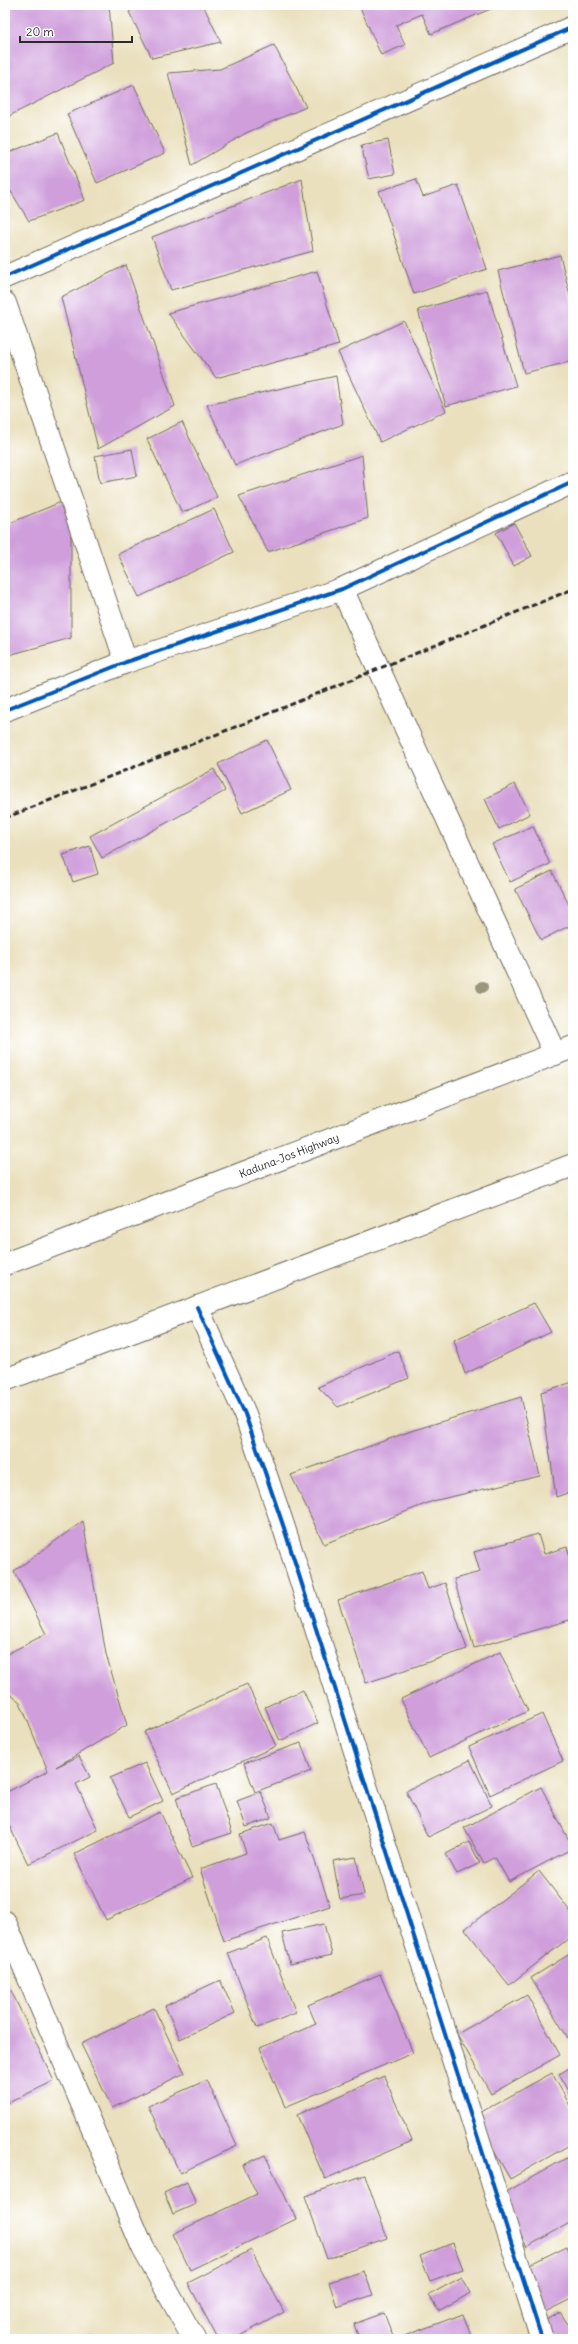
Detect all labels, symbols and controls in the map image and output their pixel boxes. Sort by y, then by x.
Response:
scale bar [20,18,132,44]
text: 20 m [26,24,54,39]
street label: Kaduna-Jos Highway [237,1130,341,1181]

